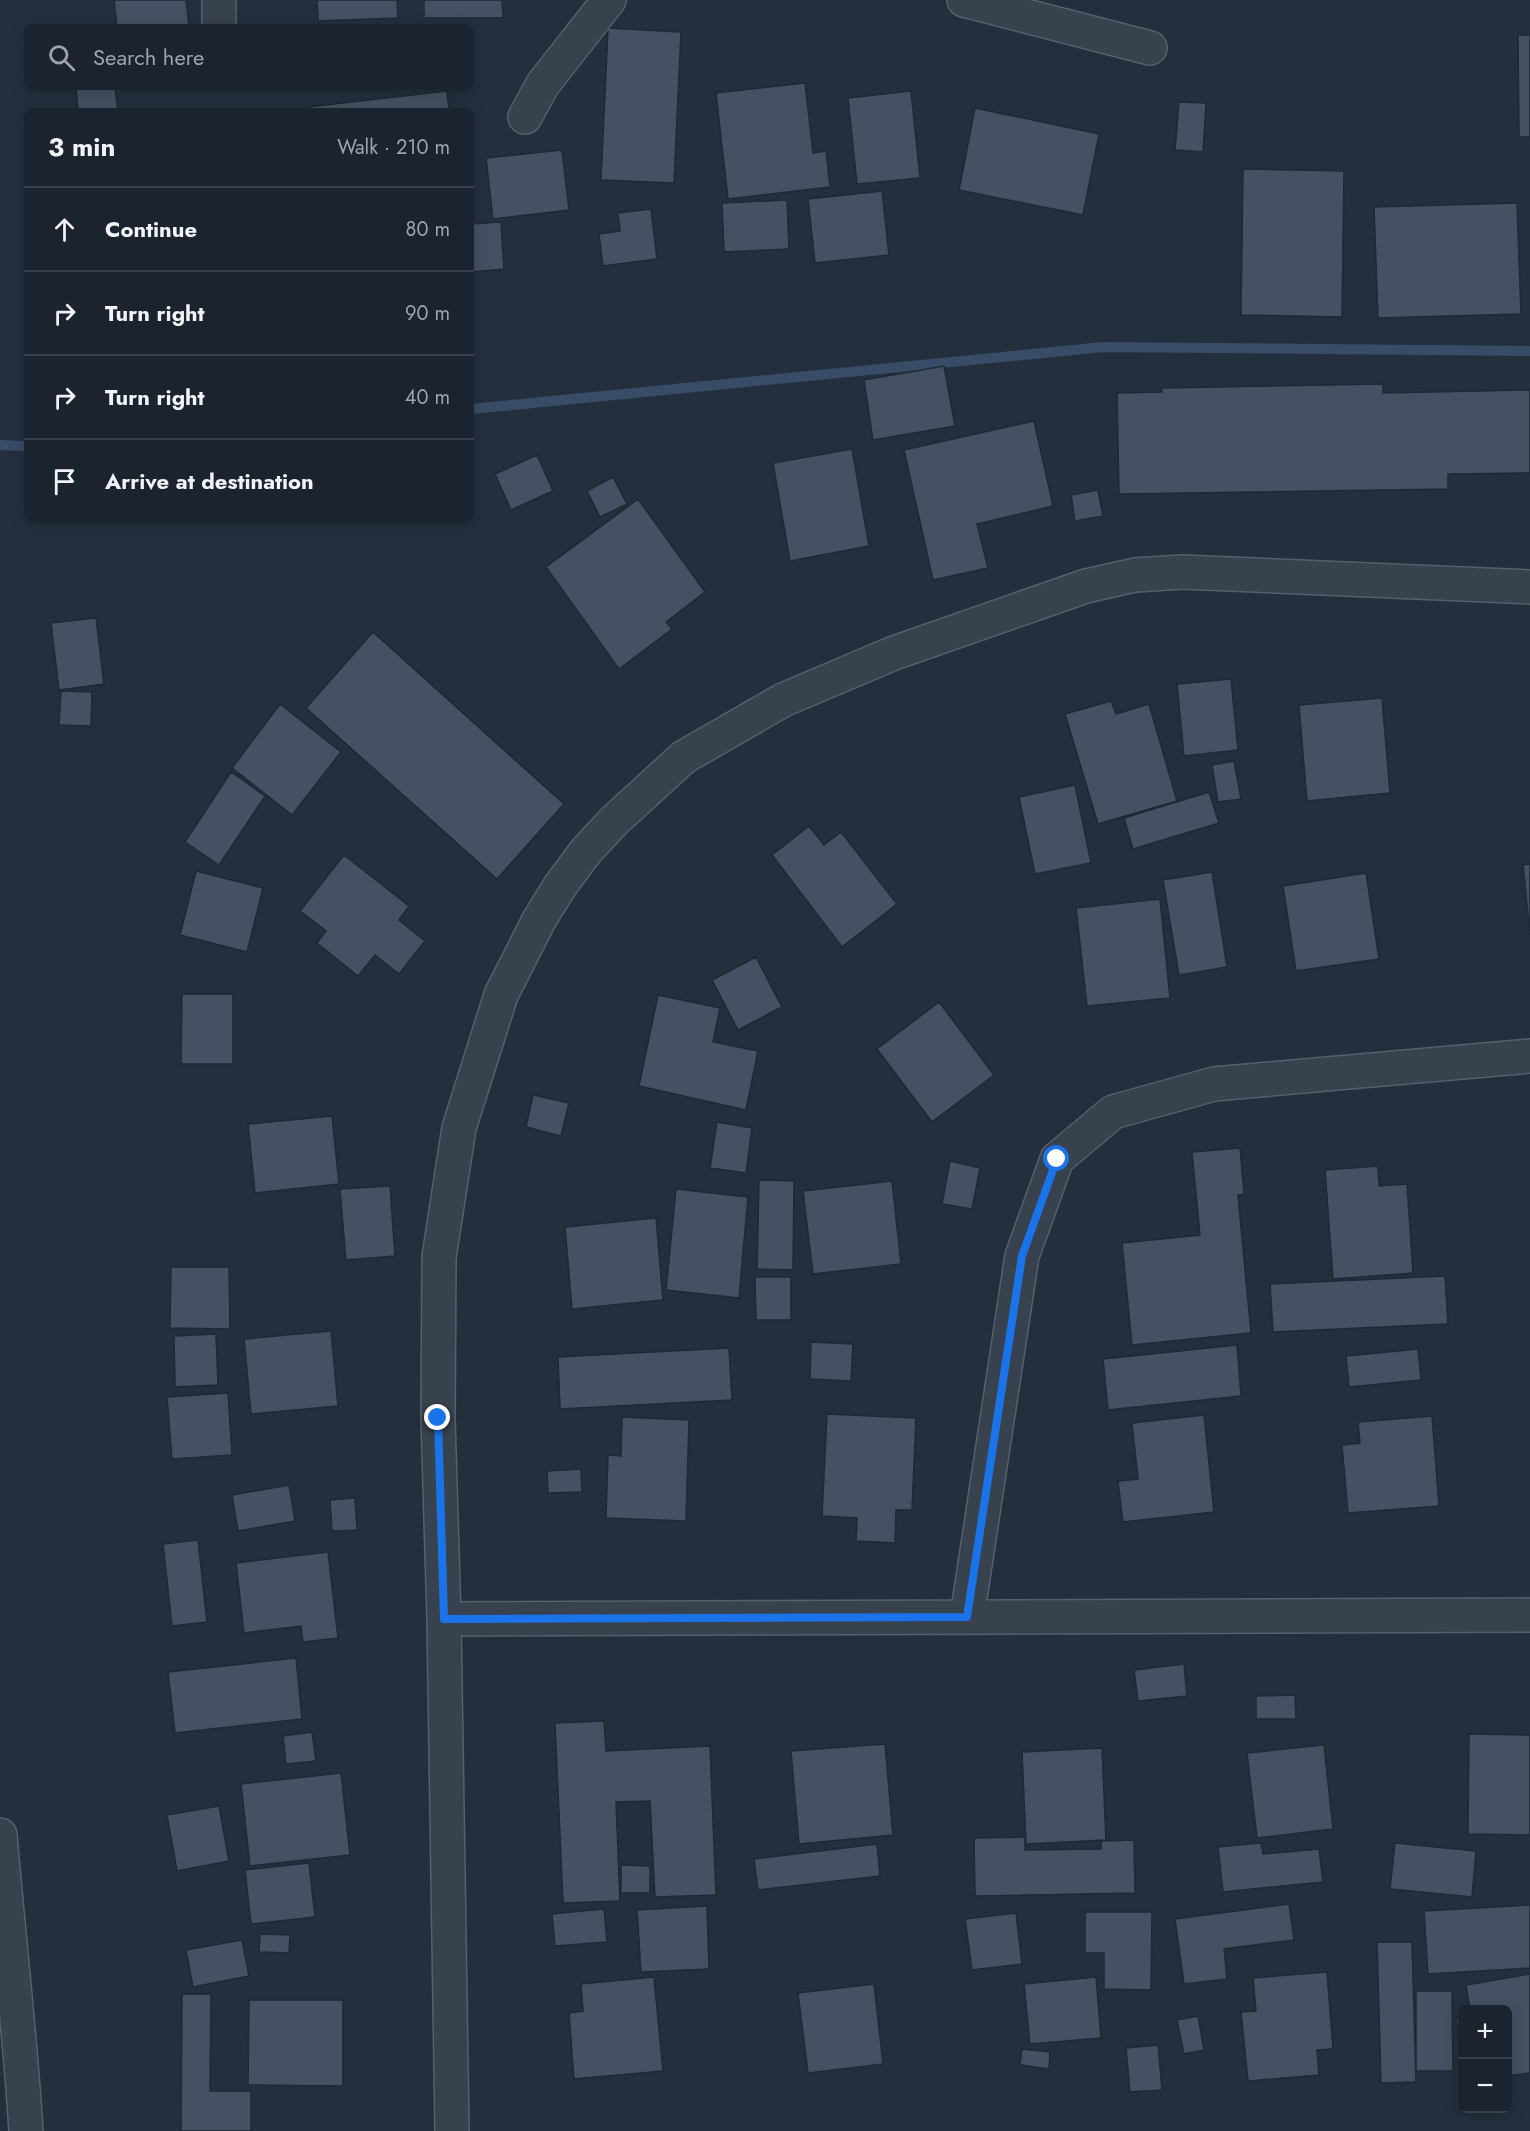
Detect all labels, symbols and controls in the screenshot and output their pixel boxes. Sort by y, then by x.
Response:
search box [24,24,474,90]
icon: search [45,41,78,74]
text: Search here [93,41,204,73]
text: 3 min [48,128,115,166]
text: Walk · 210 m [337,133,450,162]
icon: ahead [48,213,81,246]
text: Continue [105,213,197,245]
text: 80 m [405,215,450,244]
icon: right [48,297,81,330]
text: Turn right [105,297,205,329]
text: 90 m [405,299,450,328]
icon: right [48,381,81,414]
text: Turn right [105,381,205,413]
text: 40 m [405,383,450,412]
icon: arrive [48,465,81,498]
text: Arrive at destination [105,465,314,497]
route start [1043,1145,1069,1171]
route end [424,1404,450,1430]
map controls [1458,2005,1512,2113]
button: + [1458,2005,1512,2059]
button: − [1458,2059,1512,2113]

